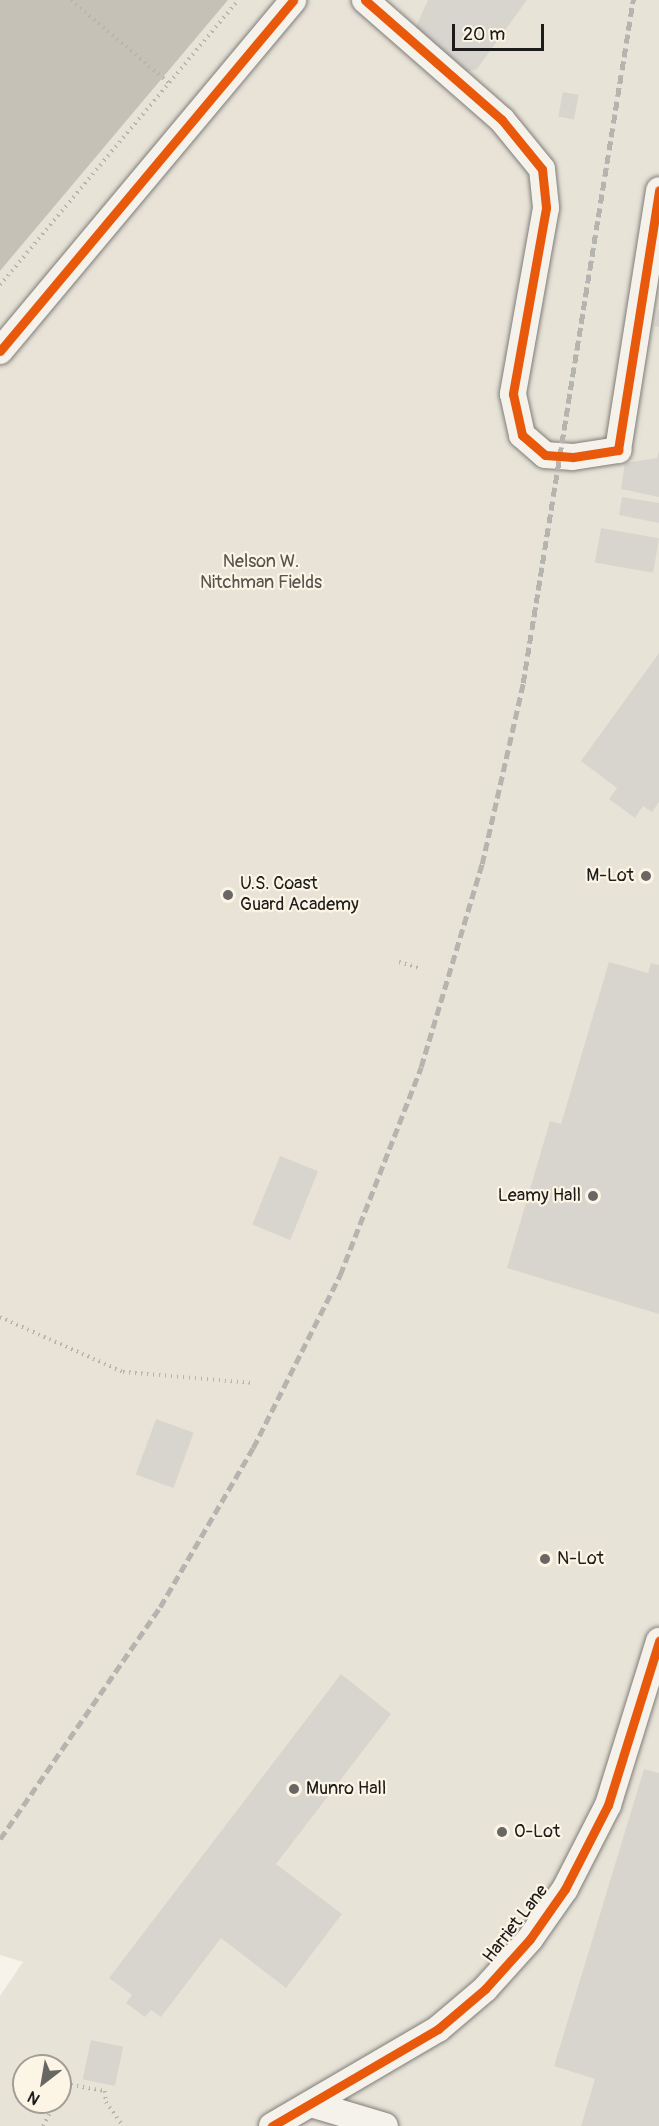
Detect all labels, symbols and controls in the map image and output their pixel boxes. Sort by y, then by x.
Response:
scale bar [455,12,546,50]
text: 20 m [463,23,505,46]
park label: Nelson W. Nitchman Fields [200,552,322,594]
place label: M-Lot [586,865,634,887]
marker: M-Lot [639,869,653,883]
place label: U.S. Coast Guard Academy [240,874,359,916]
marker: U.S. Coast Guard Academy [221,888,235,902]
place label: Leamy Hall [498,1185,581,1207]
marker: Leamy Hall [586,1189,600,1203]
place label: N-Lot [557,1548,604,1570]
marker: N-Lot [538,1552,552,1566]
place label: Munro Hall [306,1778,386,1800]
marker: Munro Hall [287,1782,301,1796]
place label: O-Lot [514,1821,560,1843]
marker: O-Lot [495,1825,509,1839]
street label: Harriet Lane [479,1881,553,1967]
north arrow [12,2054,72,2114]
text: N [24,2086,44,2109]

